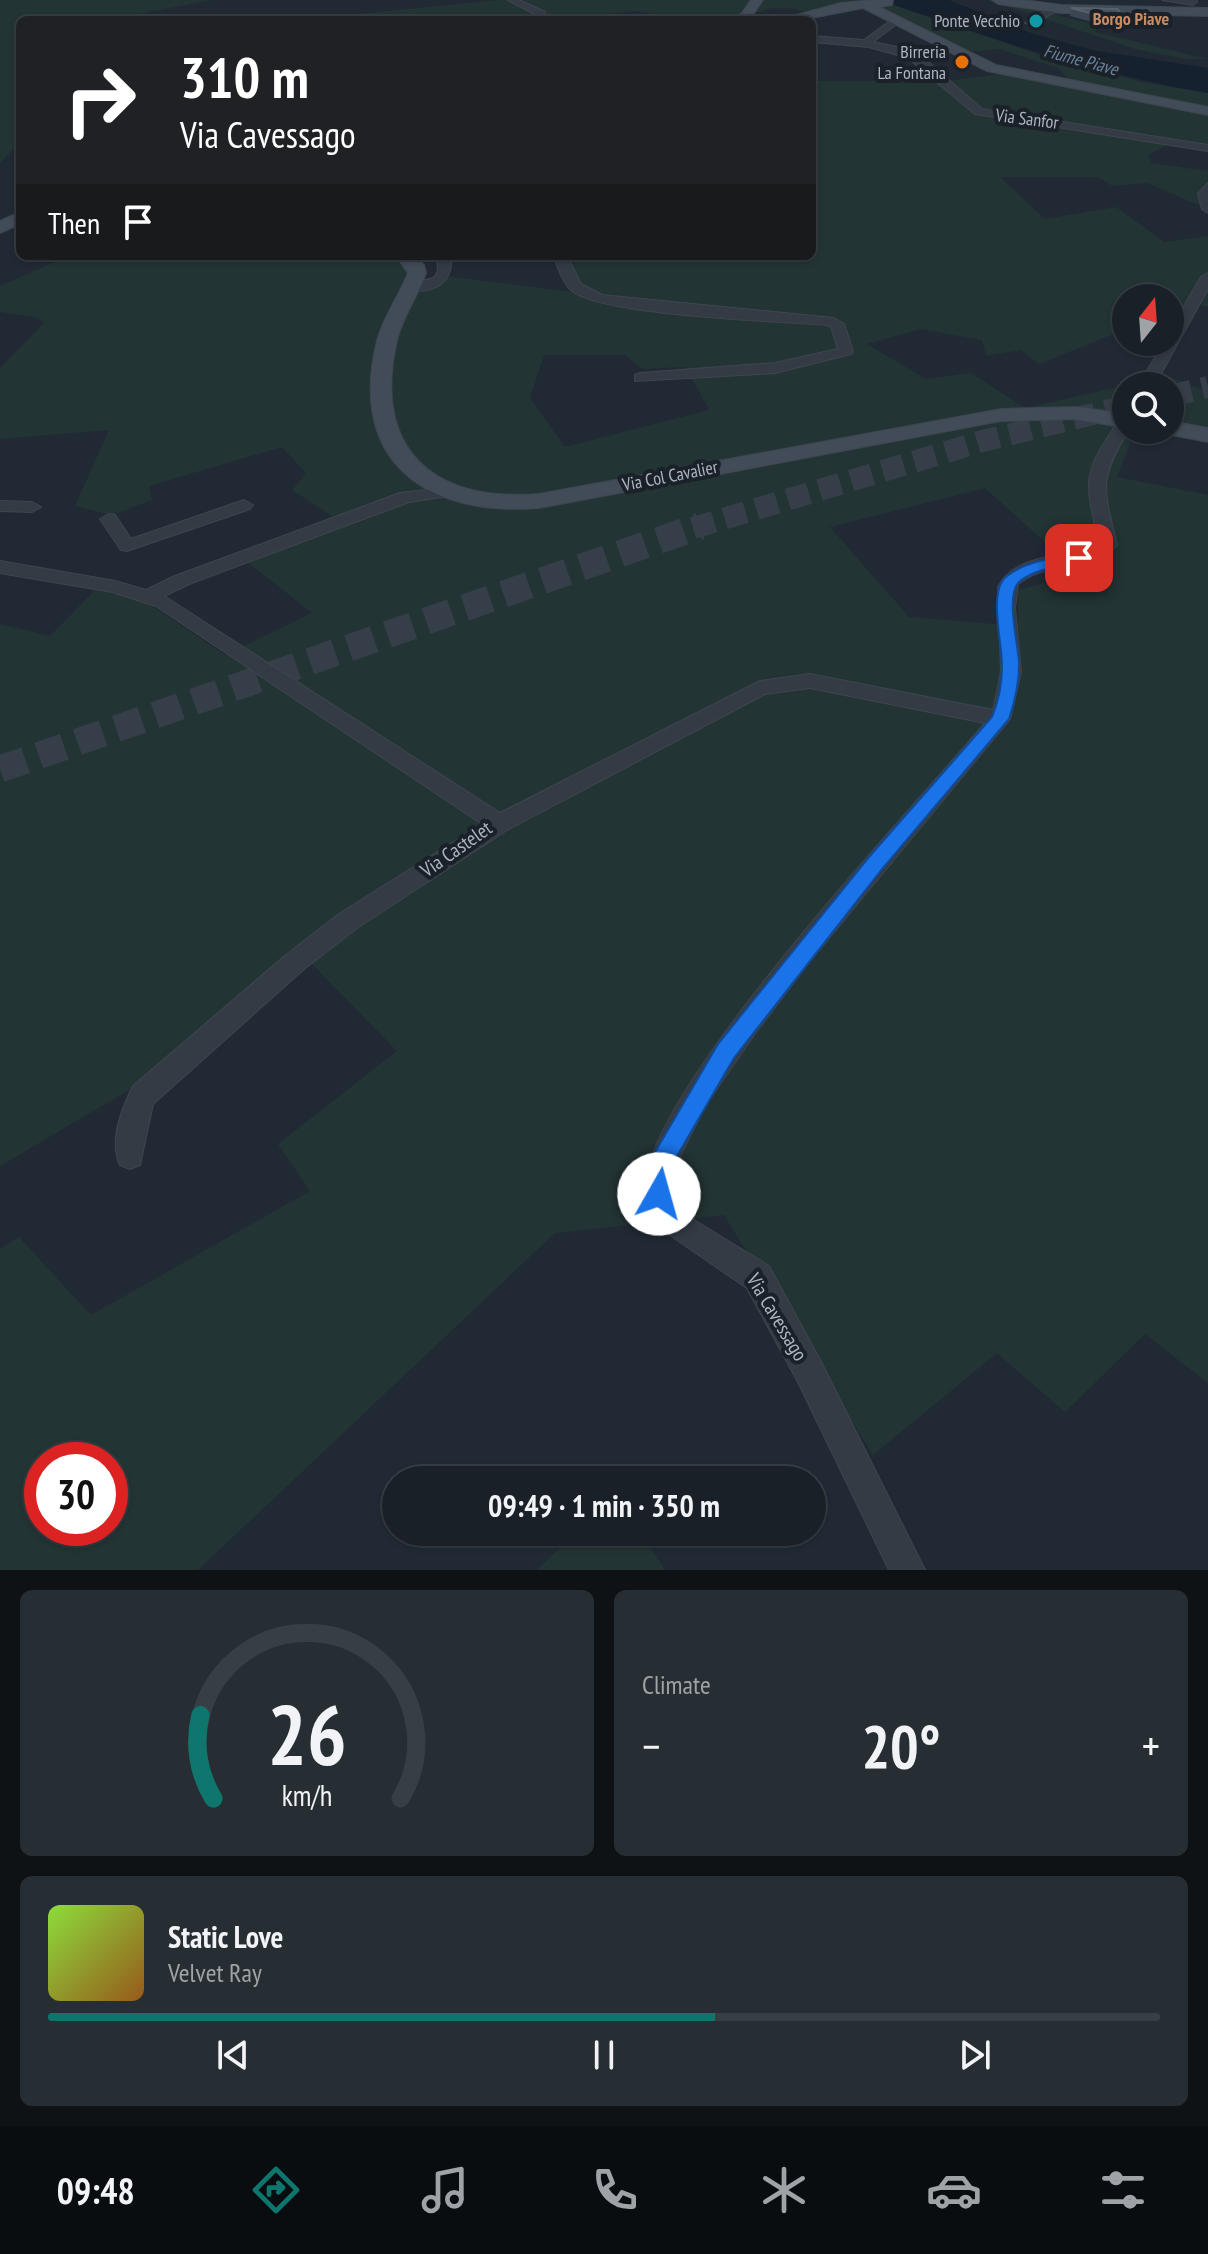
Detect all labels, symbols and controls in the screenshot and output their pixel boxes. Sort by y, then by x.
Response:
district label: Borgo Piave [1093,7,1170,30]
place label: Ponte Vecchio [934,9,1020,32]
marker: Ponte Vecchio [1027,12,1045,30]
water label: Fiume Piave [1042,39,1122,81]
place label: Birreria La Fontana [877,40,946,84]
text: 310 m [180,41,309,113]
icon: right [48,48,152,152]
marker: Birreria La Fontana [953,53,971,71]
street label: Via Sanfor [993,103,1060,134]
text: Via Cavessago [180,111,356,158]
icon: arrive [116,200,160,244]
text: Then [48,203,100,242]
north arrow [1112,284,1184,356]
map controls [1112,284,1184,444]
button: search [1112,372,1184,444]
street label: Via Col Cavalier [619,455,720,496]
pin [1045,524,1113,592]
icon: arrive [1057,536,1101,580]
street label: Via Castelet [414,815,497,884]
position arrow [617,1152,701,1236]
street label: Via Cavessago [740,1268,813,1366]
speed limit sign: 30 [24,1442,128,1546]
text: 09:49 · 1 min · 350 m [488,1486,720,1525]
text: Climate [642,1668,711,1701]
text: 26 [267,1680,347,1788]
text: 20° [861,1707,941,1785]
text: − [642,1717,660,1774]
text: + [1142,1717,1160,1774]
text: km/h [282,1777,332,1814]
text: Static Love [168,1917,283,1956]
text: Velvet Ray [168,1956,262,1989]
icon: previous [211,2033,255,2077]
icon: pause [582,2033,626,2077]
icon: next [953,2033,997,2077]
icon: directions [248,2162,304,2218]
icon: music [417,2162,473,2218]
icon: phone [587,2162,643,2218]
icon: climate [756,2162,812,2218]
icon: car [926,2162,982,2218]
icon: filters [1095,2162,1151,2218]
text: 09:48 [57,2167,135,2214]

